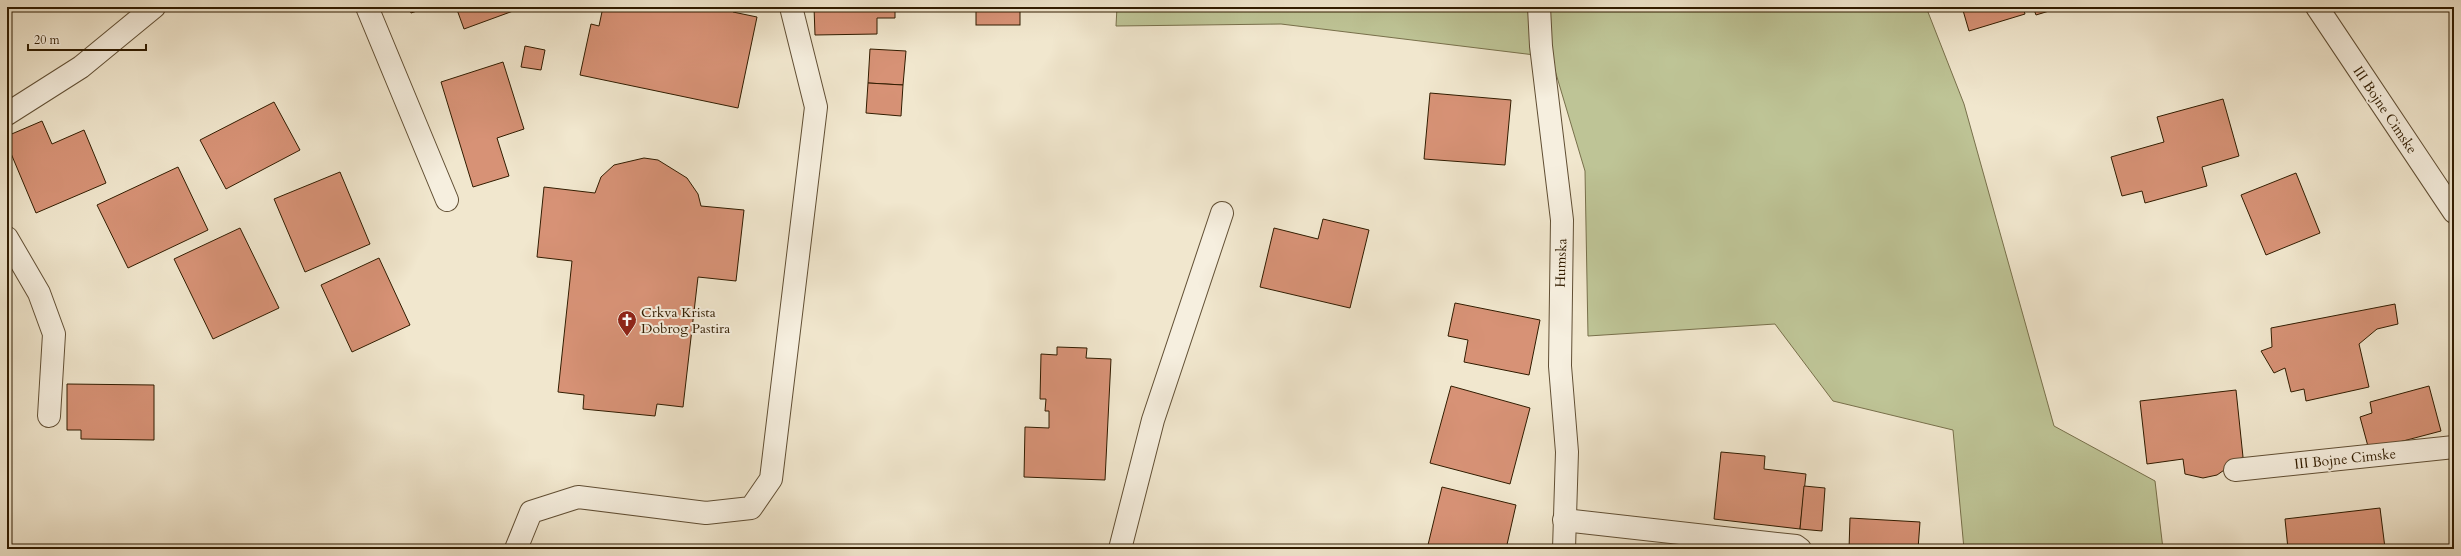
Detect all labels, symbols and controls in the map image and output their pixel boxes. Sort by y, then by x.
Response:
scale bar [28,26,146,52]
text: 20 m [34,32,61,48]
street label: III Bojne Cimske [2349,62,2421,158]
street label: Humska [1551,238,1571,288]
place label: Crkva Krista Dobrog Pastira [641,303,730,338]
church icon: Crkva Krista Dobrog Pastira [616,309,638,337]
street label: III Bojne Cimske [2293,444,2397,474]

